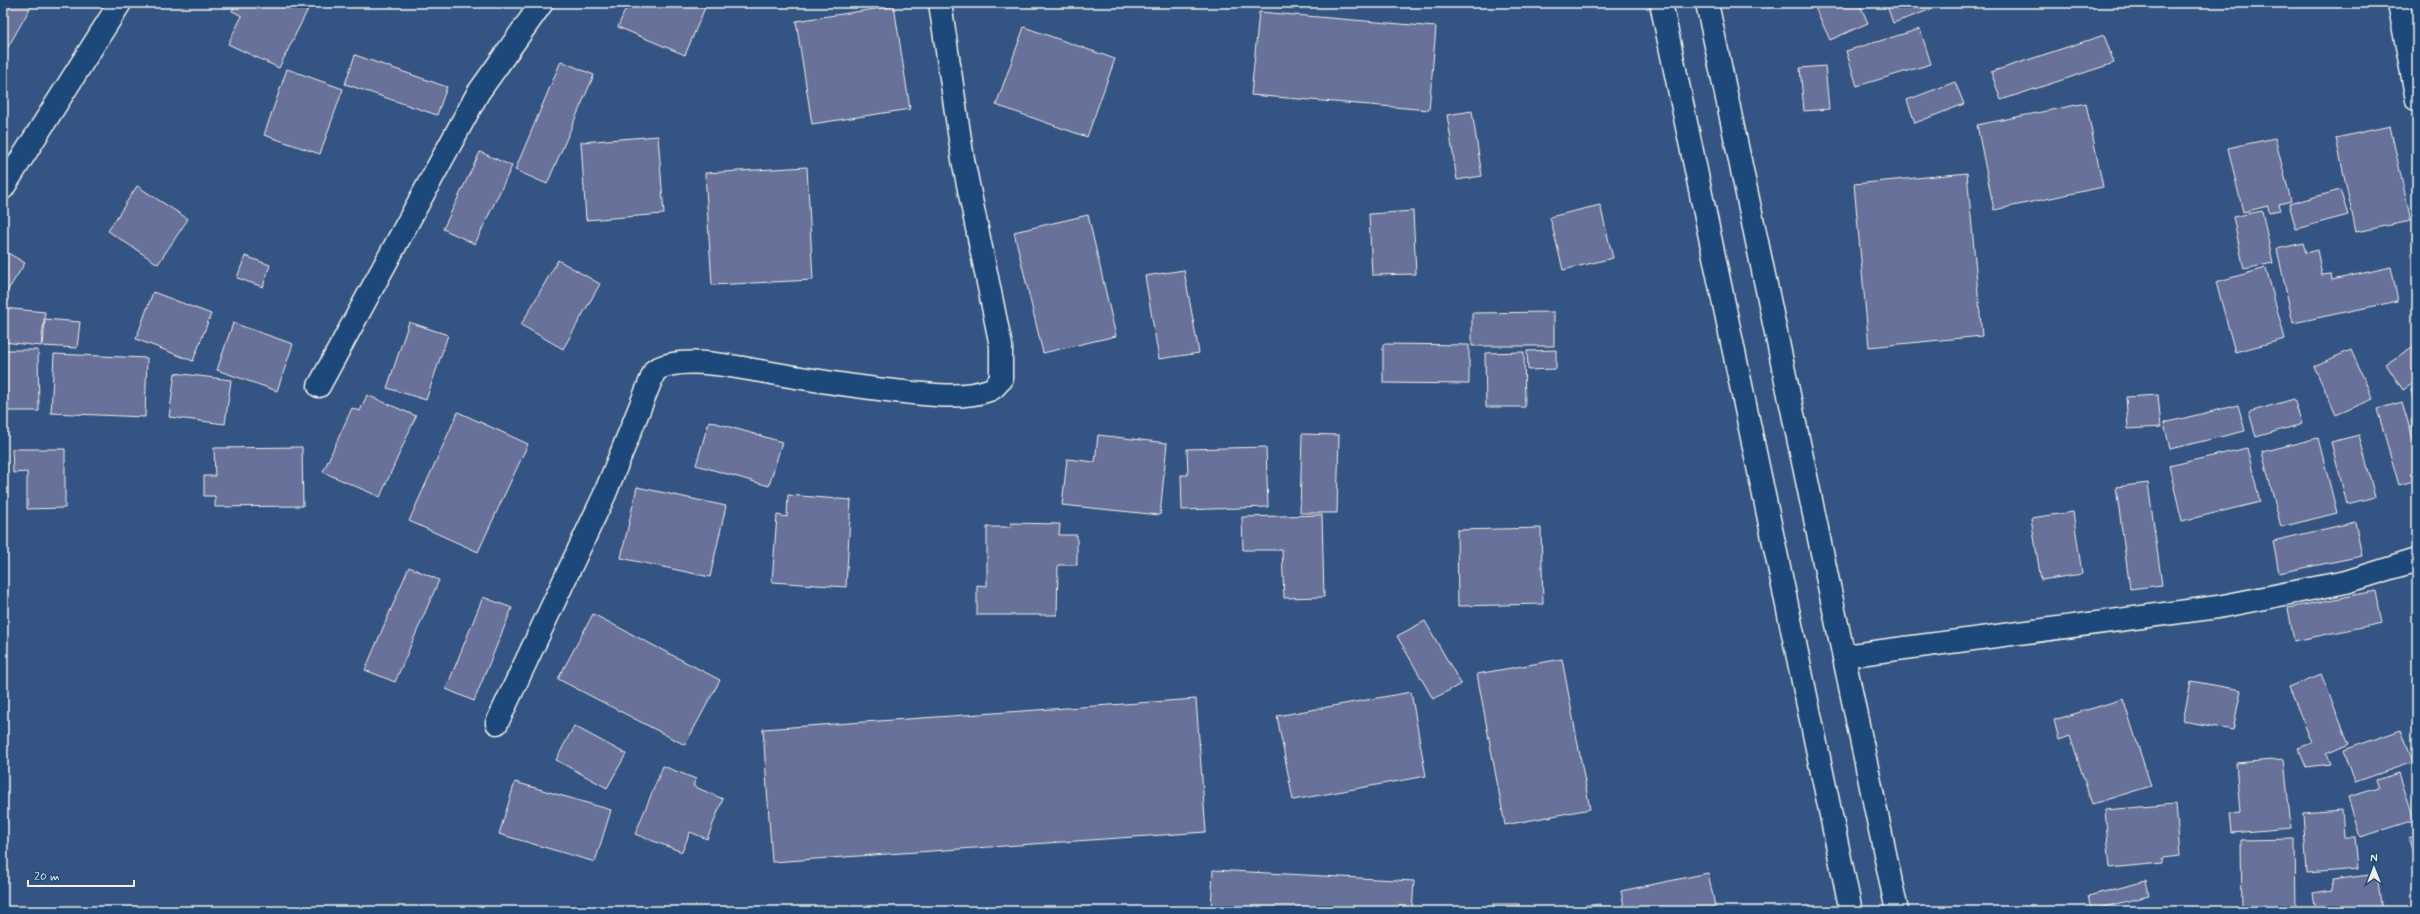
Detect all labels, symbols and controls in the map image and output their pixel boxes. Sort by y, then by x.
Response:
north arrow [2354,848,2394,888]
text: N [2370,852,2378,866]
scale bar [28,862,134,888]
text: 20 m [34,869,60,885]

